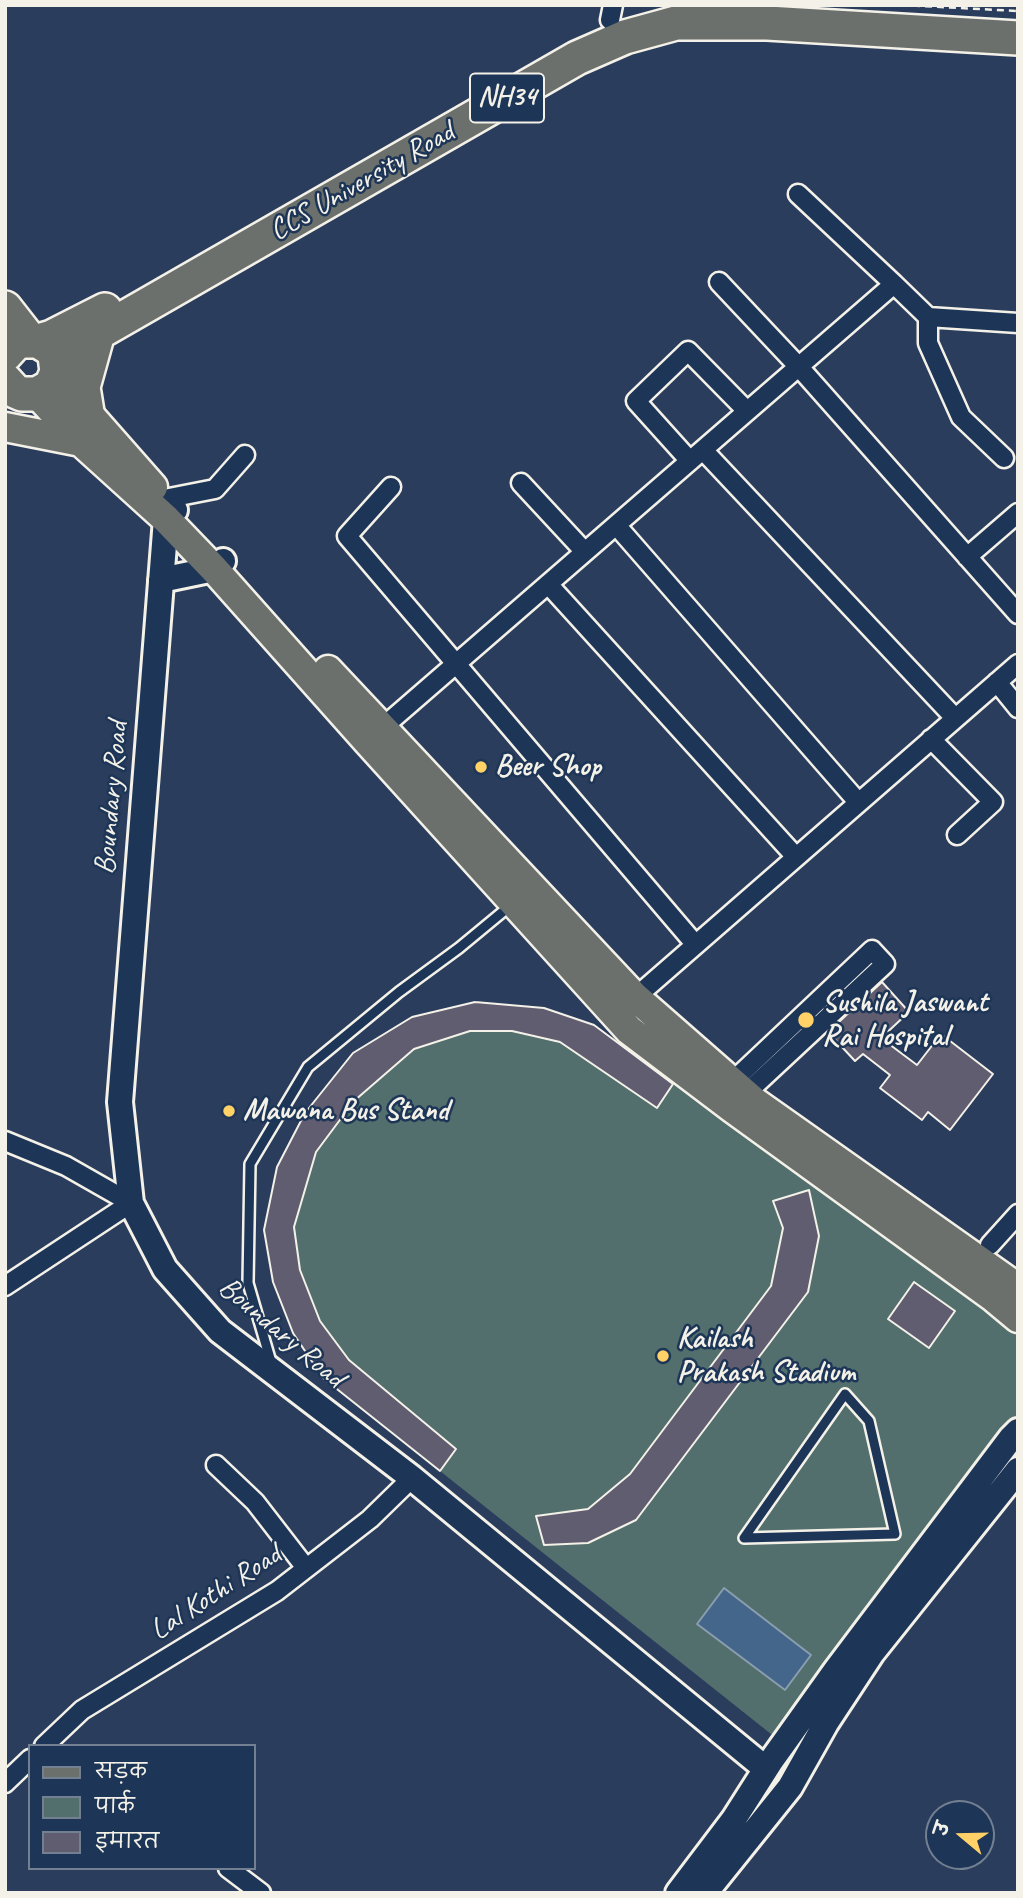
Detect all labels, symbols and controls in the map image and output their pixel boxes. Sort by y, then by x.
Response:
road number: NH34 [470,74,544,122]
street label: CCS University Road [263,115,461,249]
street label: Boundary Road [87,720,137,876]
place label: Beer Shop [495,749,601,785]
marker: Beer Shop [473,759,489,775]
place label: Sushila Jaswant Rai Hospital [822,985,987,1056]
marker: Sushila Jaswant Rai Hospital [796,1010,816,1030]
place label: Mawana Bus Stand [243,1093,448,1129]
marker: Mawana Bus Stand [221,1103,237,1119]
street label: Boundary Road [211,1270,351,1396]
place label: Kailash Prakash Stadium [677,1321,855,1392]
marker: Kailash Prakash Stadium [655,1348,671,1364]
street label: Lal Kothi Road [144,1537,288,1649]
legend [28,1744,256,1870]
text: सड़क [95,1758,147,1784]
text: पार्क [95,1793,135,1819]
north arrow [925,1800,995,1870]
text: उ [929,1819,955,1839]
text: इमारत [95,1828,159,1854]

